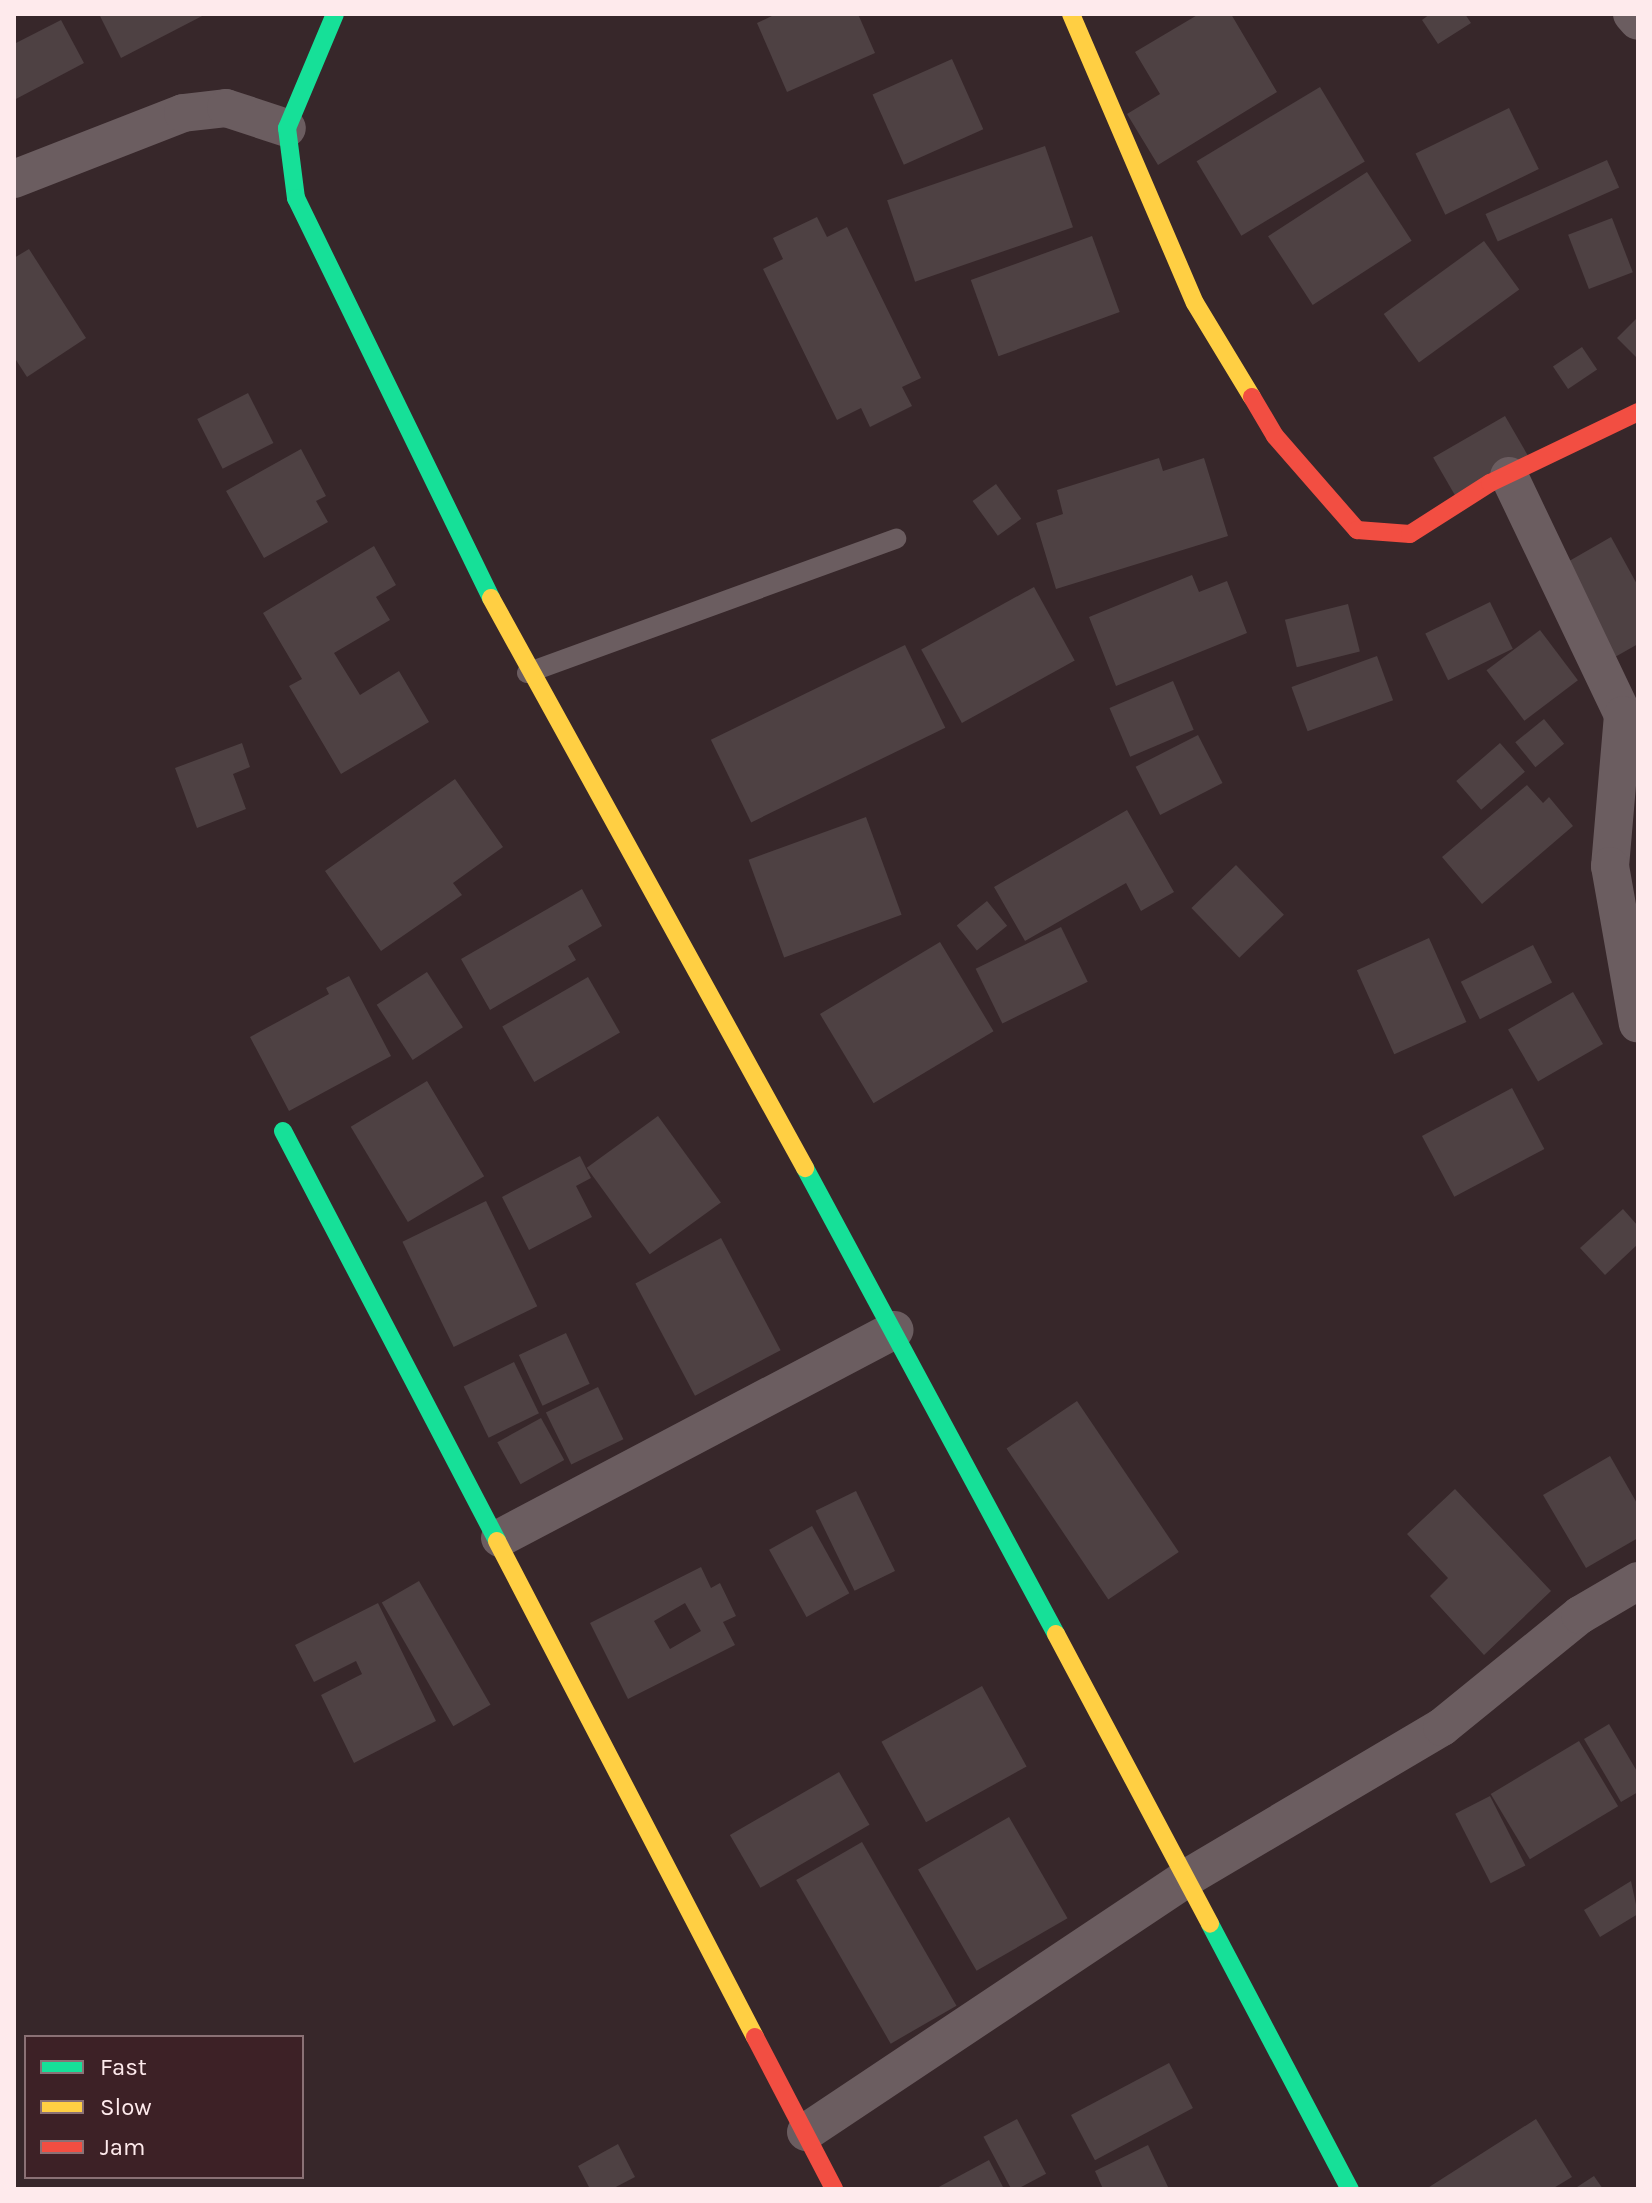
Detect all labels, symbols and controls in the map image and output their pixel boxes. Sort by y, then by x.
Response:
legend [24,2035,304,2179]
text: Fast [100,2053,147,2081]
text: Slow [100,2093,152,2121]
text: Jam [100,2133,145,2161]

